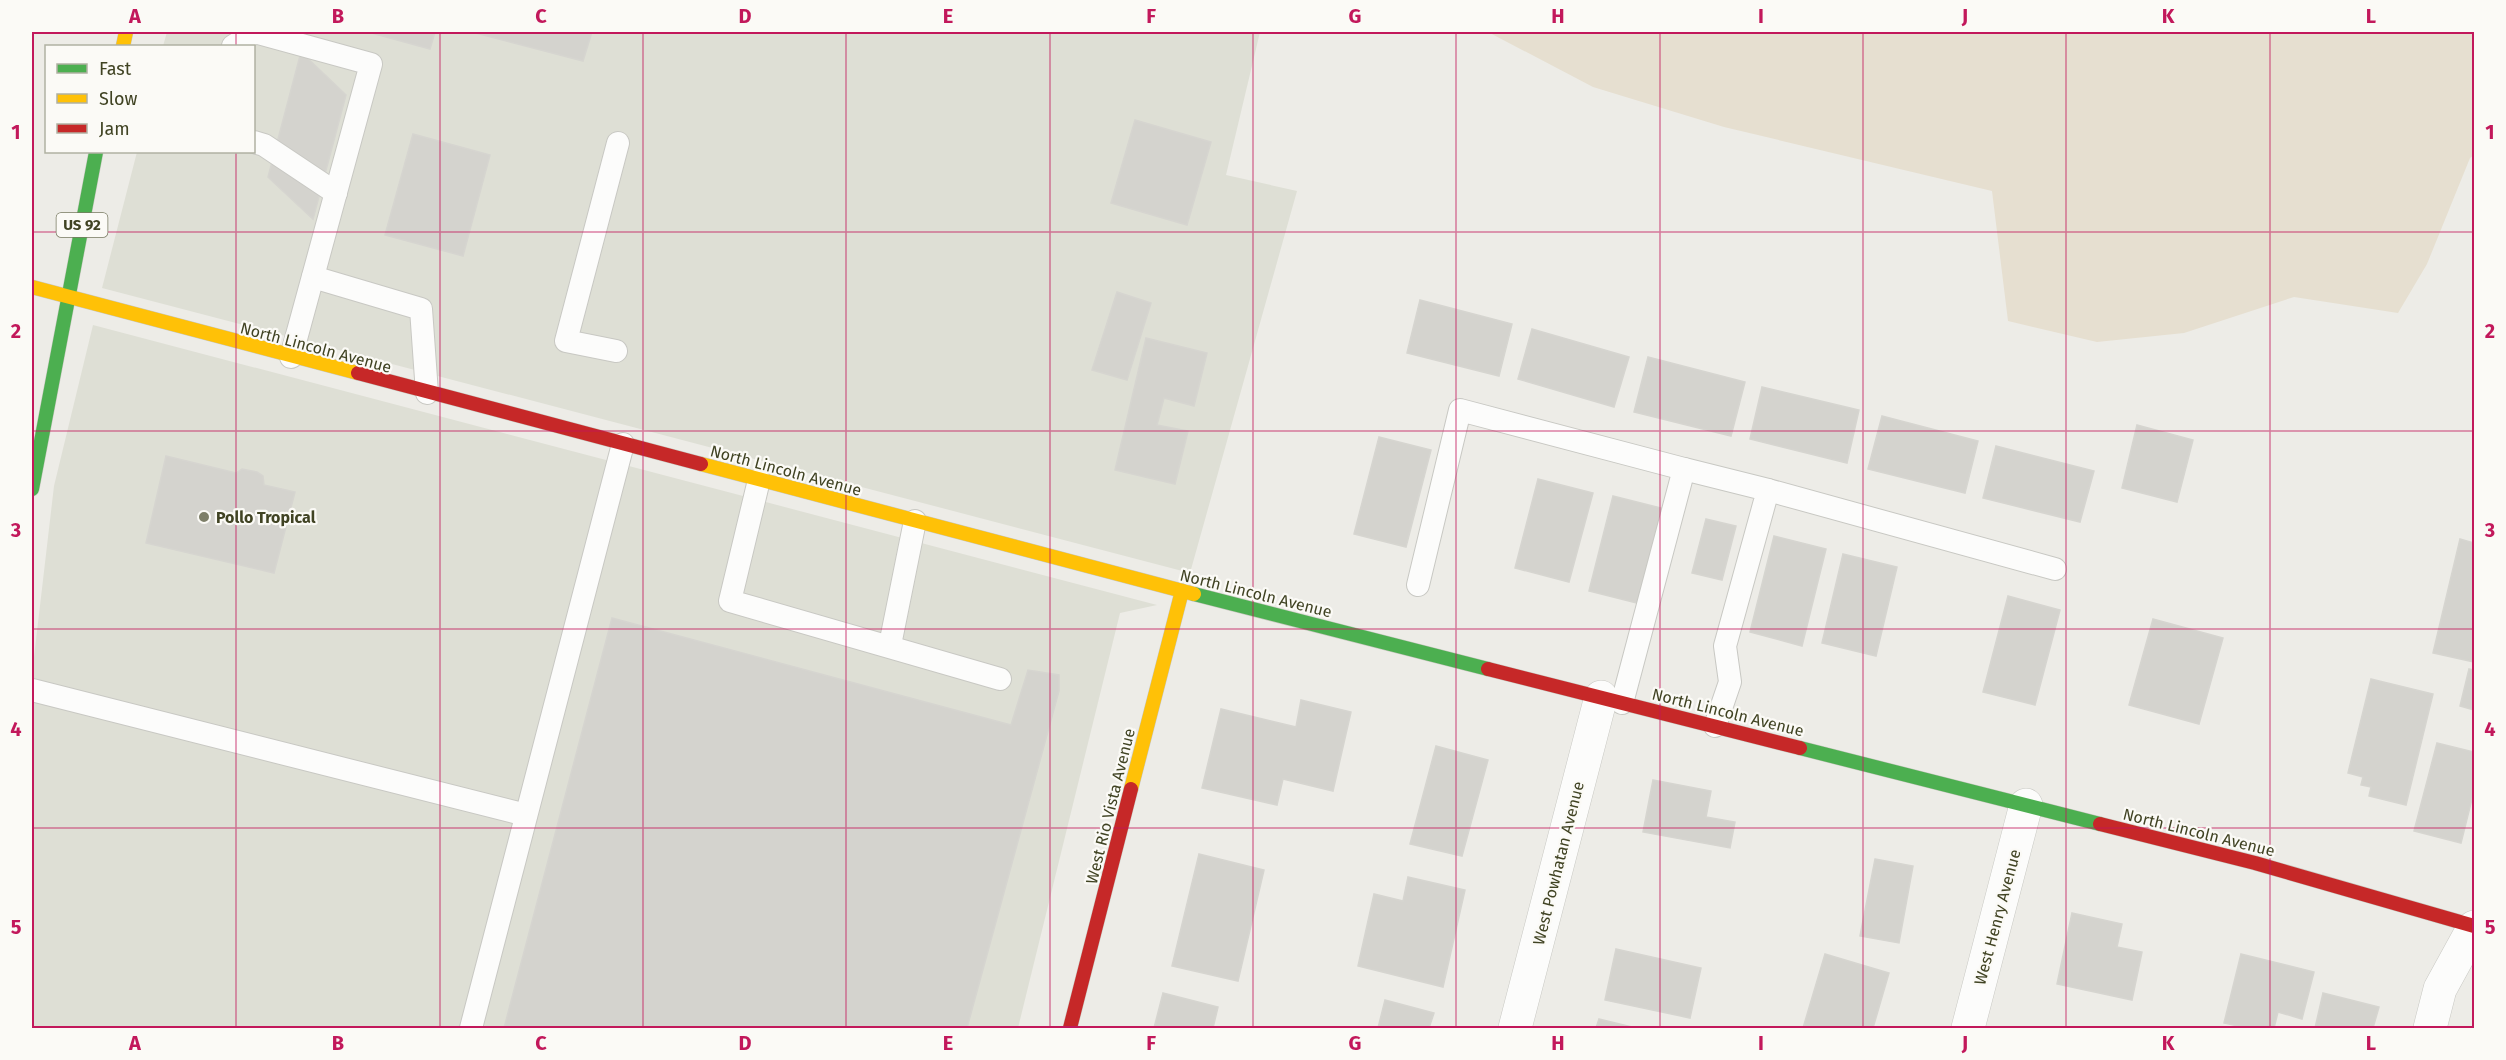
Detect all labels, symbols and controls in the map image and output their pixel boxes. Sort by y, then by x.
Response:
text: A [128,4,142,28]
text: B [332,4,344,28]
text: C [535,4,547,28]
text: D [738,4,752,28]
text: E [943,4,953,28]
text: F [1146,4,1156,28]
text: G [1349,4,1361,28]
text: H [1551,4,1565,28]
text: I [1758,4,1764,28]
text: J [1961,4,1968,28]
text: K [2162,4,2175,28]
text: L [2366,4,2376,28]
legend [45,45,255,153]
text: Fast [99,58,132,80]
text: Slow [99,88,138,110]
text: Jam [99,118,130,140]
text: 1 [11,120,21,144]
text: 1 [2485,120,2495,144]
road number: US 92 [56,213,107,237]
street label: North Lincoln Avenue [238,318,394,377]
text: 2 [11,319,21,343]
text: 2 [2485,319,2495,343]
street label: North Lincoln Avenue [708,441,864,500]
place label: Pollo Tropical [216,508,316,527]
marker: Pollo Tropical [197,510,211,524]
text: 3 [10,518,21,542]
text: 3 [2484,518,2495,542]
street label: North Lincoln Avenue [1178,565,1334,622]
street label: North Lincoln Avenue [1650,684,1806,741]
text: 4 [10,717,22,741]
text: 4 [2484,717,2496,741]
street label: West Rio Vista Avenue [1082,726,1139,886]
street label: West Powhatan Avenue [1529,779,1588,947]
street label: North Lincoln Avenue [2121,804,2277,861]
street label: West Henry Avenue [1970,847,2025,987]
text: 5 [11,915,22,939]
text: 5 [2485,915,2496,939]
text: A [128,1031,142,1055]
text: B [332,1031,344,1055]
text: C [535,1031,547,1055]
text: D [738,1031,752,1055]
text: E [943,1031,953,1055]
text: F [1146,1031,1156,1055]
text: G [1349,1031,1361,1055]
text: H [1551,1031,1565,1055]
text: I [1758,1031,1764,1055]
text: J [1961,1031,1968,1055]
text: K [2162,1031,2175,1055]
text: L [2366,1031,2376,1055]

